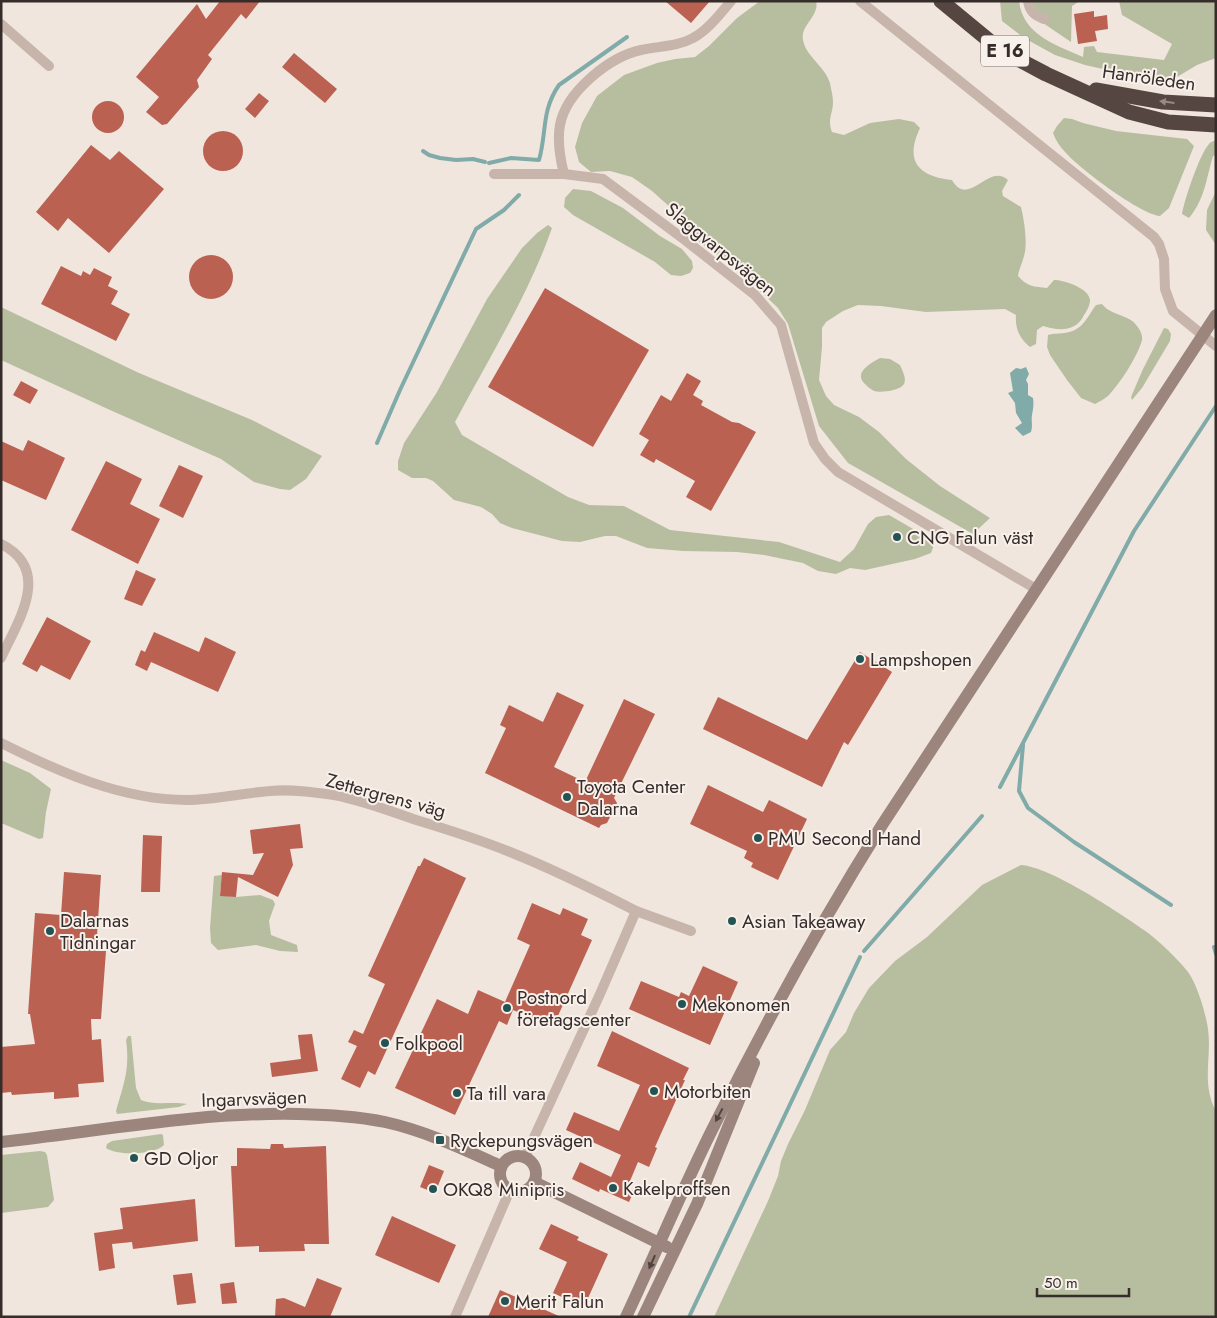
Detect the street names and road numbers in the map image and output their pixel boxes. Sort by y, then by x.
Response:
road number: E 16 [981,36,1029,66]
street label: Hanröleden [1100,58,1197,97]
street label: Slaggvarpsvägen [659,196,782,303]
street label: Zettergrens väg [323,766,449,824]
street label: Ingarvsvägen [201,1083,307,1114]

